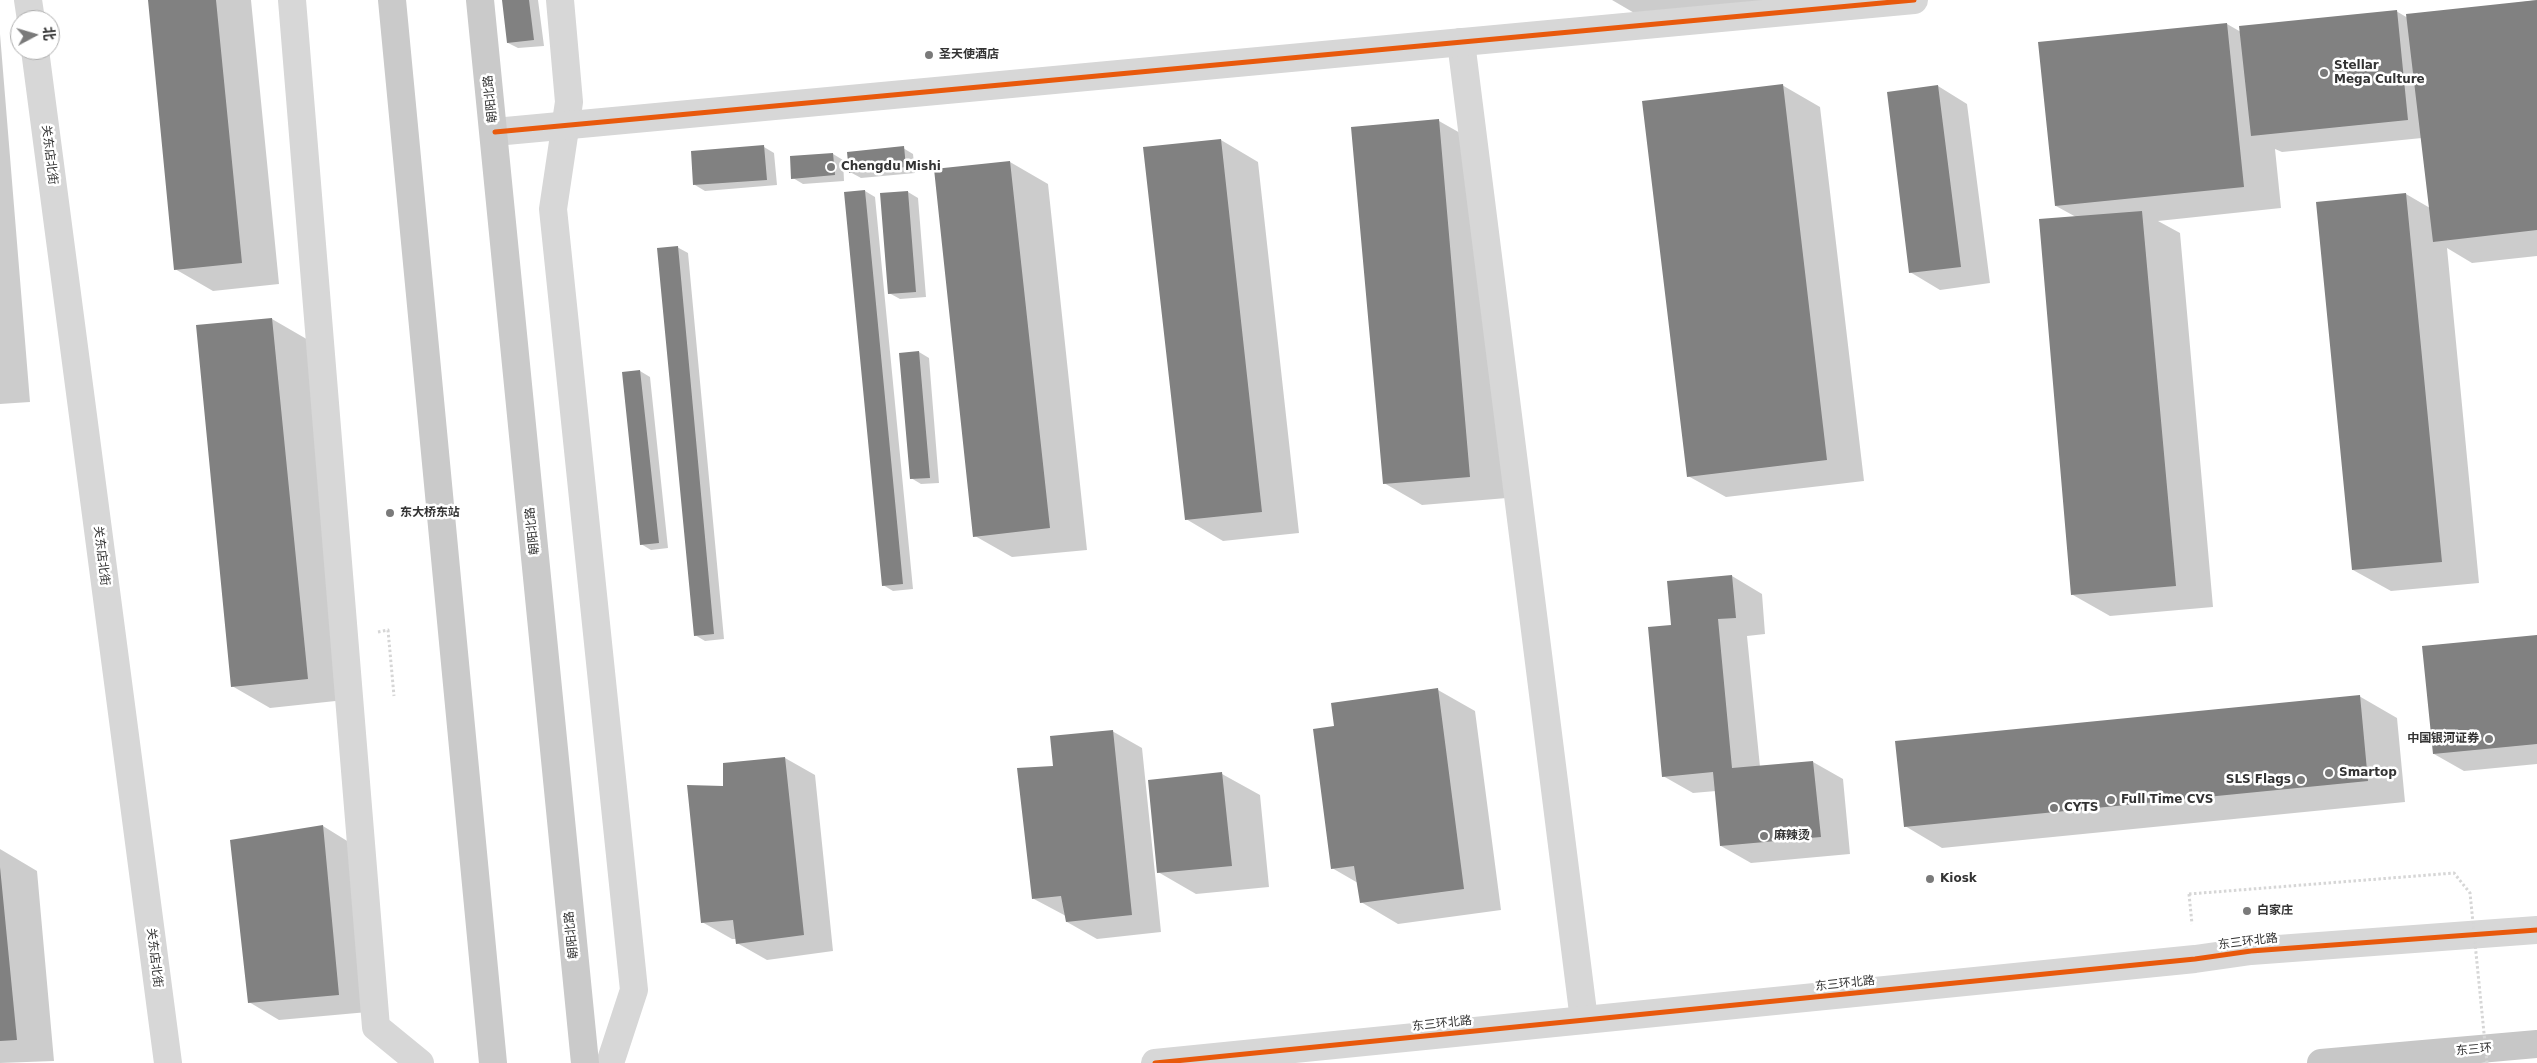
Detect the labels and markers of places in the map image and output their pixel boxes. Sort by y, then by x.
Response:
place label: 圣天使酒店 [939,48,999,62]
marker: 圣天使酒店 [923,49,935,61]
place label: Stellar Mega Culture [2334,59,2425,87]
marker: Stellar Mega Culture [2318,67,2330,79]
place label: Chengdu Mishi [841,160,941,174]
marker: Chengdu Mishi [825,161,837,173]
place label: 东大桥东站 [400,506,460,520]
marker: 东大桥东站 [384,507,396,519]
place label: 中国银河证券 [2407,732,2479,746]
marker: 中国银河证券 [2483,733,2495,745]
place label: Smartop [2339,766,2397,780]
marker: Smartop [2323,767,2335,779]
place label: SLS Flags [2226,773,2291,787]
marker: SLS Flags [2295,774,2307,786]
place label: Full Time CVS [2121,793,2213,807]
marker: Full Time CVS [2105,794,2117,806]
place label: CYTS [2064,801,2098,815]
marker: CYTS [2048,802,2060,814]
place label: 麻辣烫 [1774,829,1810,843]
marker: 麻辣烫 [1758,830,1770,842]
place label: Kiosk [1940,872,1977,886]
marker: Kiosk [1924,873,1936,885]
place label: 白家庄 [2257,904,2293,918]
marker: 白家庄 [2241,905,2253,917]

